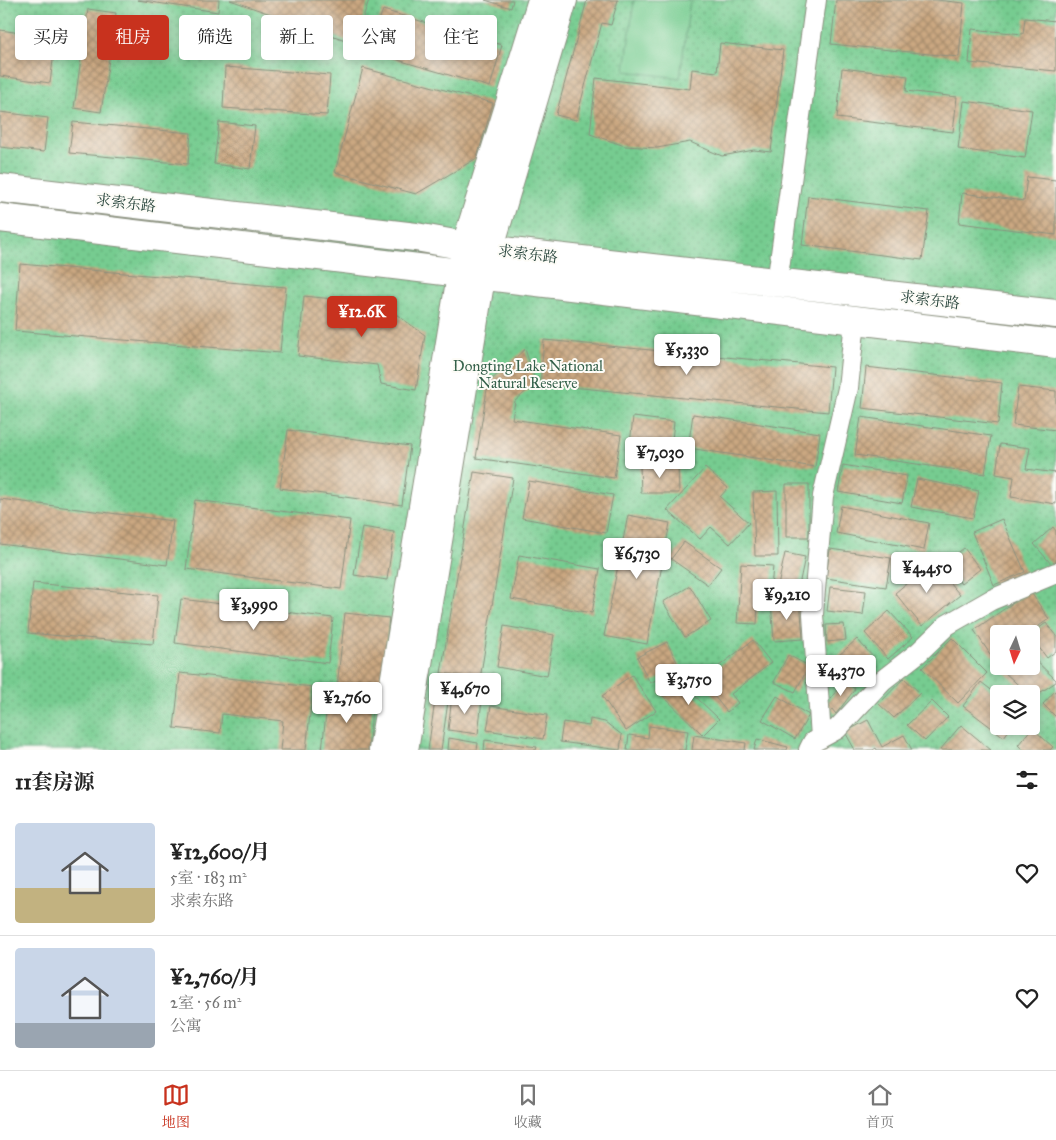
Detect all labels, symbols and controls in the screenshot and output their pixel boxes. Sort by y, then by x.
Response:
chip: 买房 [15,15,87,60]
chip: 租房 [97,15,169,60]
chip: 筛选 [179,15,251,60]
chip: 新上 [261,15,333,60]
chip: 公寓 [343,15,415,60]
chip: 住宅 [425,15,497,60]
street label: 求索东路 [95,190,157,216]
street label: 求索东路 [497,241,559,267]
street label: 求索东路 [899,287,961,313]
pin: ¥12.6K [321,296,403,338]
text: ¥12.6K [338,302,386,321]
pin: ¥5,330 [646,334,728,376]
text: ¥5,330 [665,340,709,359]
park label: Dongting Lake National Natural Reserve [453,357,604,392]
pin: ¥7,030 [619,436,701,479]
text: ¥7,030 [636,443,684,462]
pin: ¥6,730 [596,538,678,580]
text: ¥6,730 [614,544,660,563]
pin: ¥4,450 [886,552,968,594]
text: ¥4,450 [902,558,952,577]
pin: ¥9,210 [746,578,828,621]
text: ¥9,210 [764,585,810,604]
pin: ¥3,990 [213,588,295,631]
text: ¥3,990 [230,595,278,614]
north arrow [990,625,1040,675]
map controls [990,625,1040,735]
pin: ¥4,370 [800,654,882,697]
text: ¥4,370 [817,661,865,680]
pin: ¥3,750 [648,664,730,706]
text: ¥3,750 [666,670,712,689]
pin: ¥4,670 [424,672,506,715]
text: ¥4,670 [440,679,490,698]
pin: ¥2,760 [306,682,388,724]
button: layers [990,685,1040,735]
text: ¥2,760 [323,688,371,707]
icon: filters [1013,766,1041,794]
text: 11套房源 [15,769,95,795]
text: ¥12,600/月 [170,839,270,865]
icon: home [55,843,115,903]
icon: heart [1013,859,1041,887]
text: 5室 · 183 m² [170,868,247,887]
text: 求索东路 [170,891,234,910]
text: ¥2,760/月 [170,964,260,990]
icon: home [55,968,115,1028]
icon: heart [1013,984,1041,1012]
text: 2室 · 56 m² [170,993,241,1012]
text: 公寓 [170,1016,202,1035]
tab: 地图 [162,1081,190,1131]
tab: 收藏 [514,1081,542,1131]
tab: 首页 [866,1081,894,1131]

